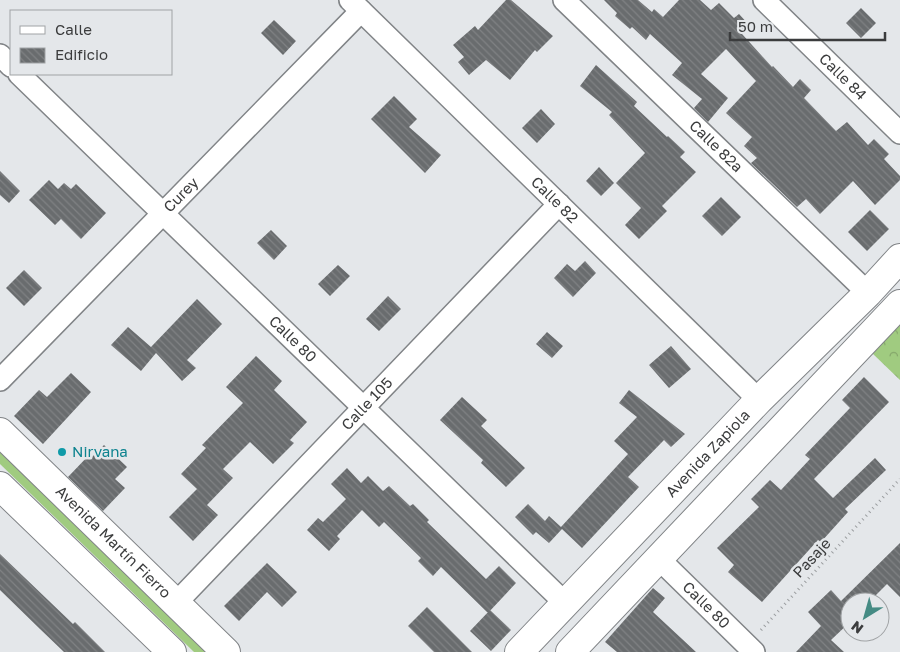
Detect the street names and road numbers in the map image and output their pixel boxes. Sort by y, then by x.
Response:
street label: Calle 84 [816,49,871,103]
street label: Calle 82a [686,116,747,175]
street label: Calle 82 [528,172,582,226]
street label: Curey [159,173,202,215]
street label: Calle 80 [266,311,321,365]
street label: Calle 105 [337,373,396,433]
street label: Avenida Zapiola [661,405,753,500]
street label: Avenida Martín Fierro [53,481,175,601]
street label: Pasaje [789,534,834,581]
street label: Calle 80 [679,577,734,632]

